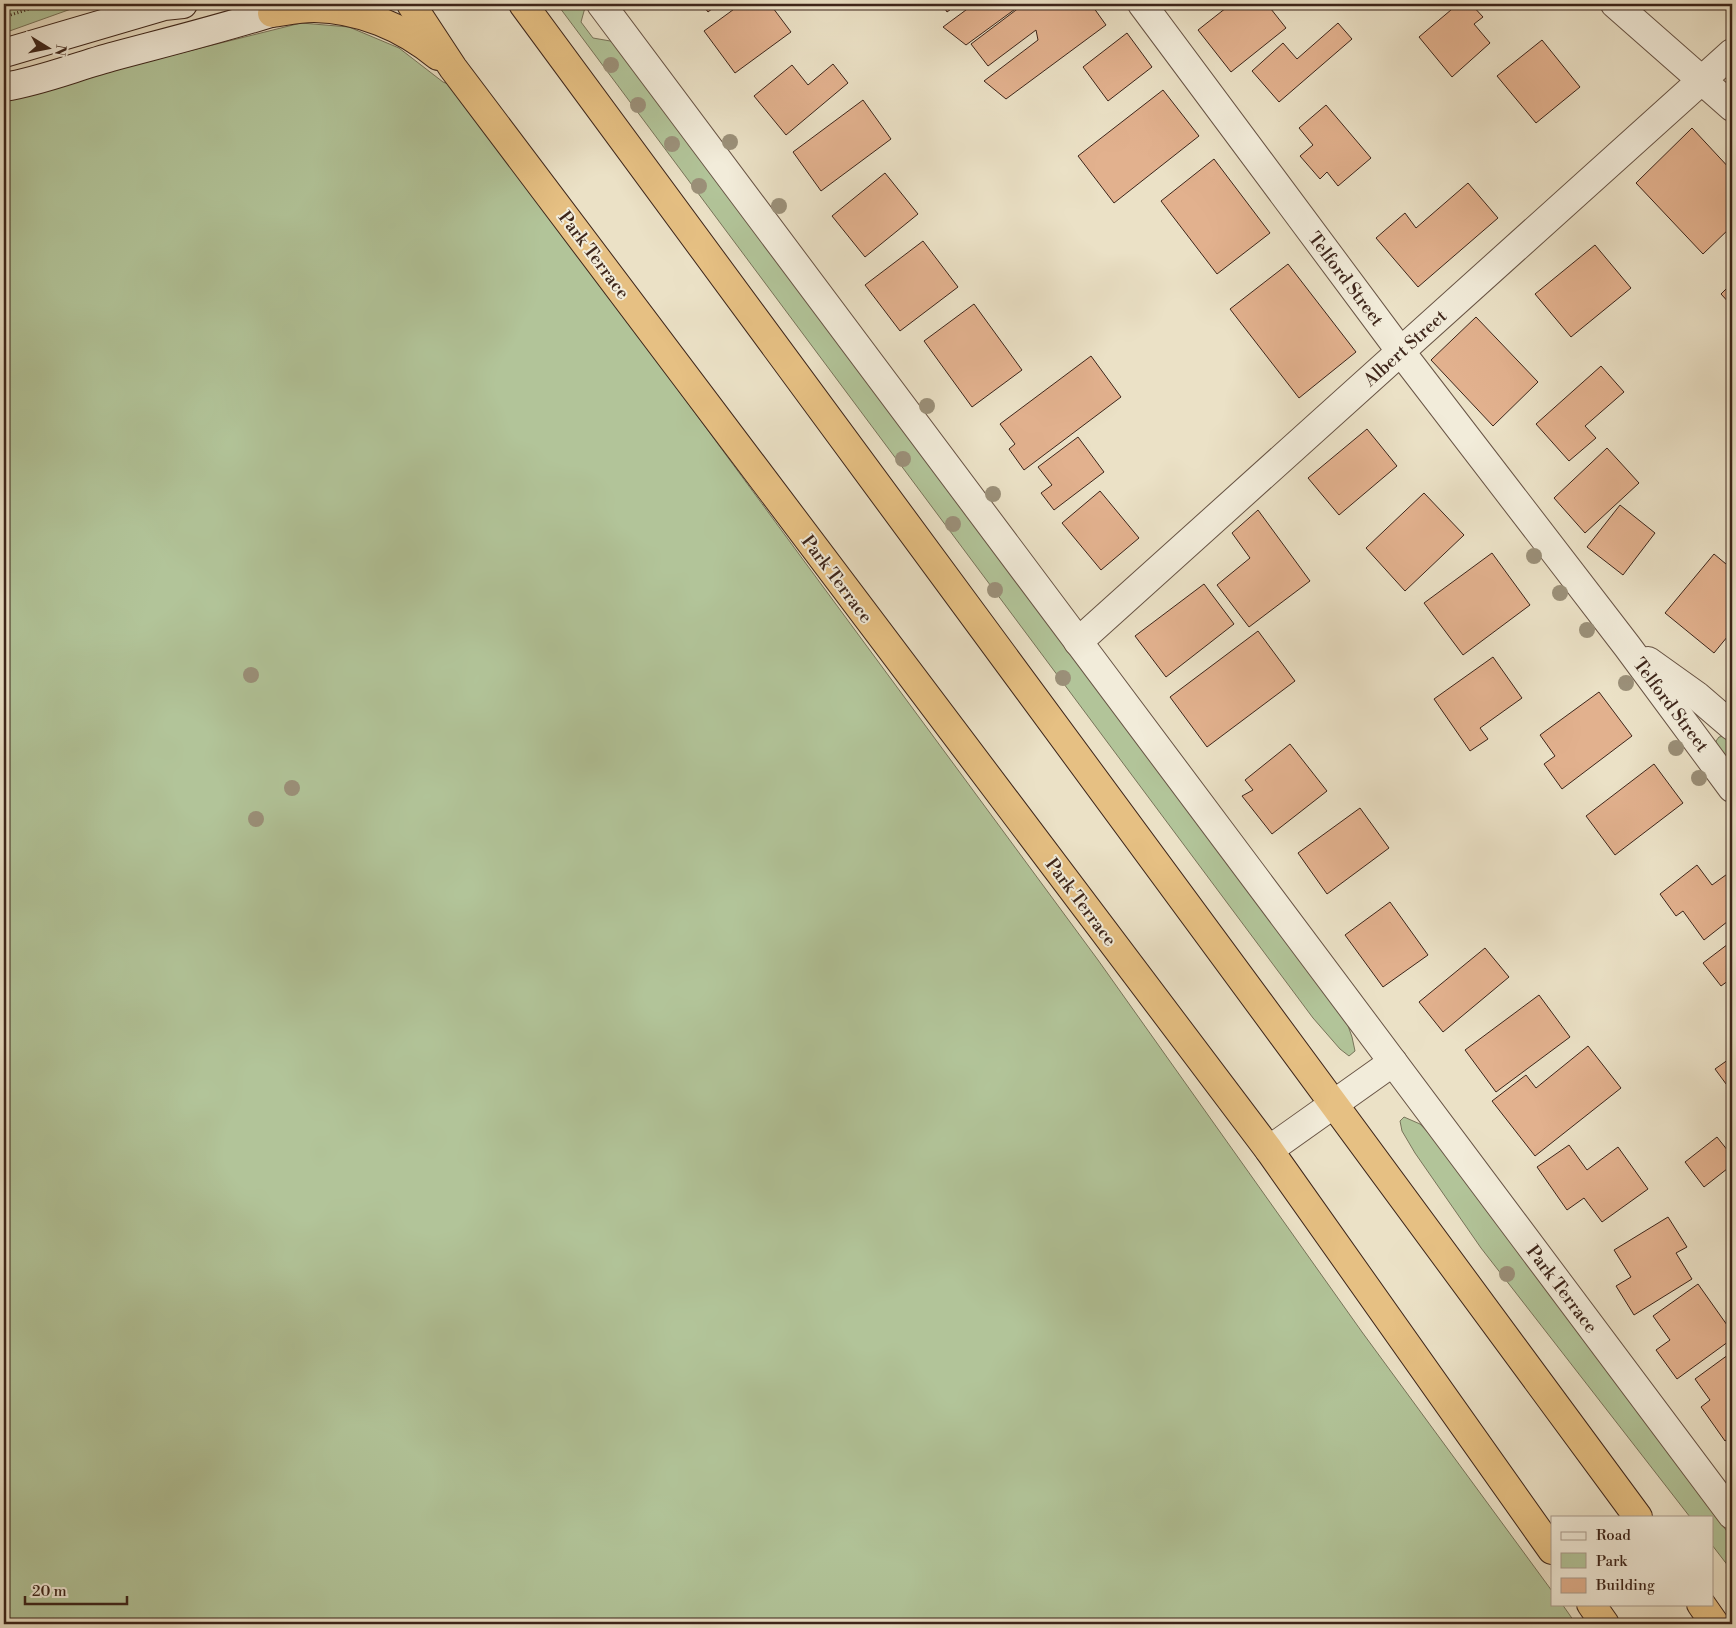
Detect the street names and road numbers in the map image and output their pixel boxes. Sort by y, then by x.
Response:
street label: Park Terrace [553,207,634,304]
street label: Telford Street [1303,228,1389,332]
street label: Albert Street [1358,305,1452,392]
street label: Park Terrace [796,531,877,628]
street label: Telford Street [1628,654,1714,758]
street label: Park Terrace [1040,854,1121,951]
street label: Park Terrace [1521,1241,1602,1338]

